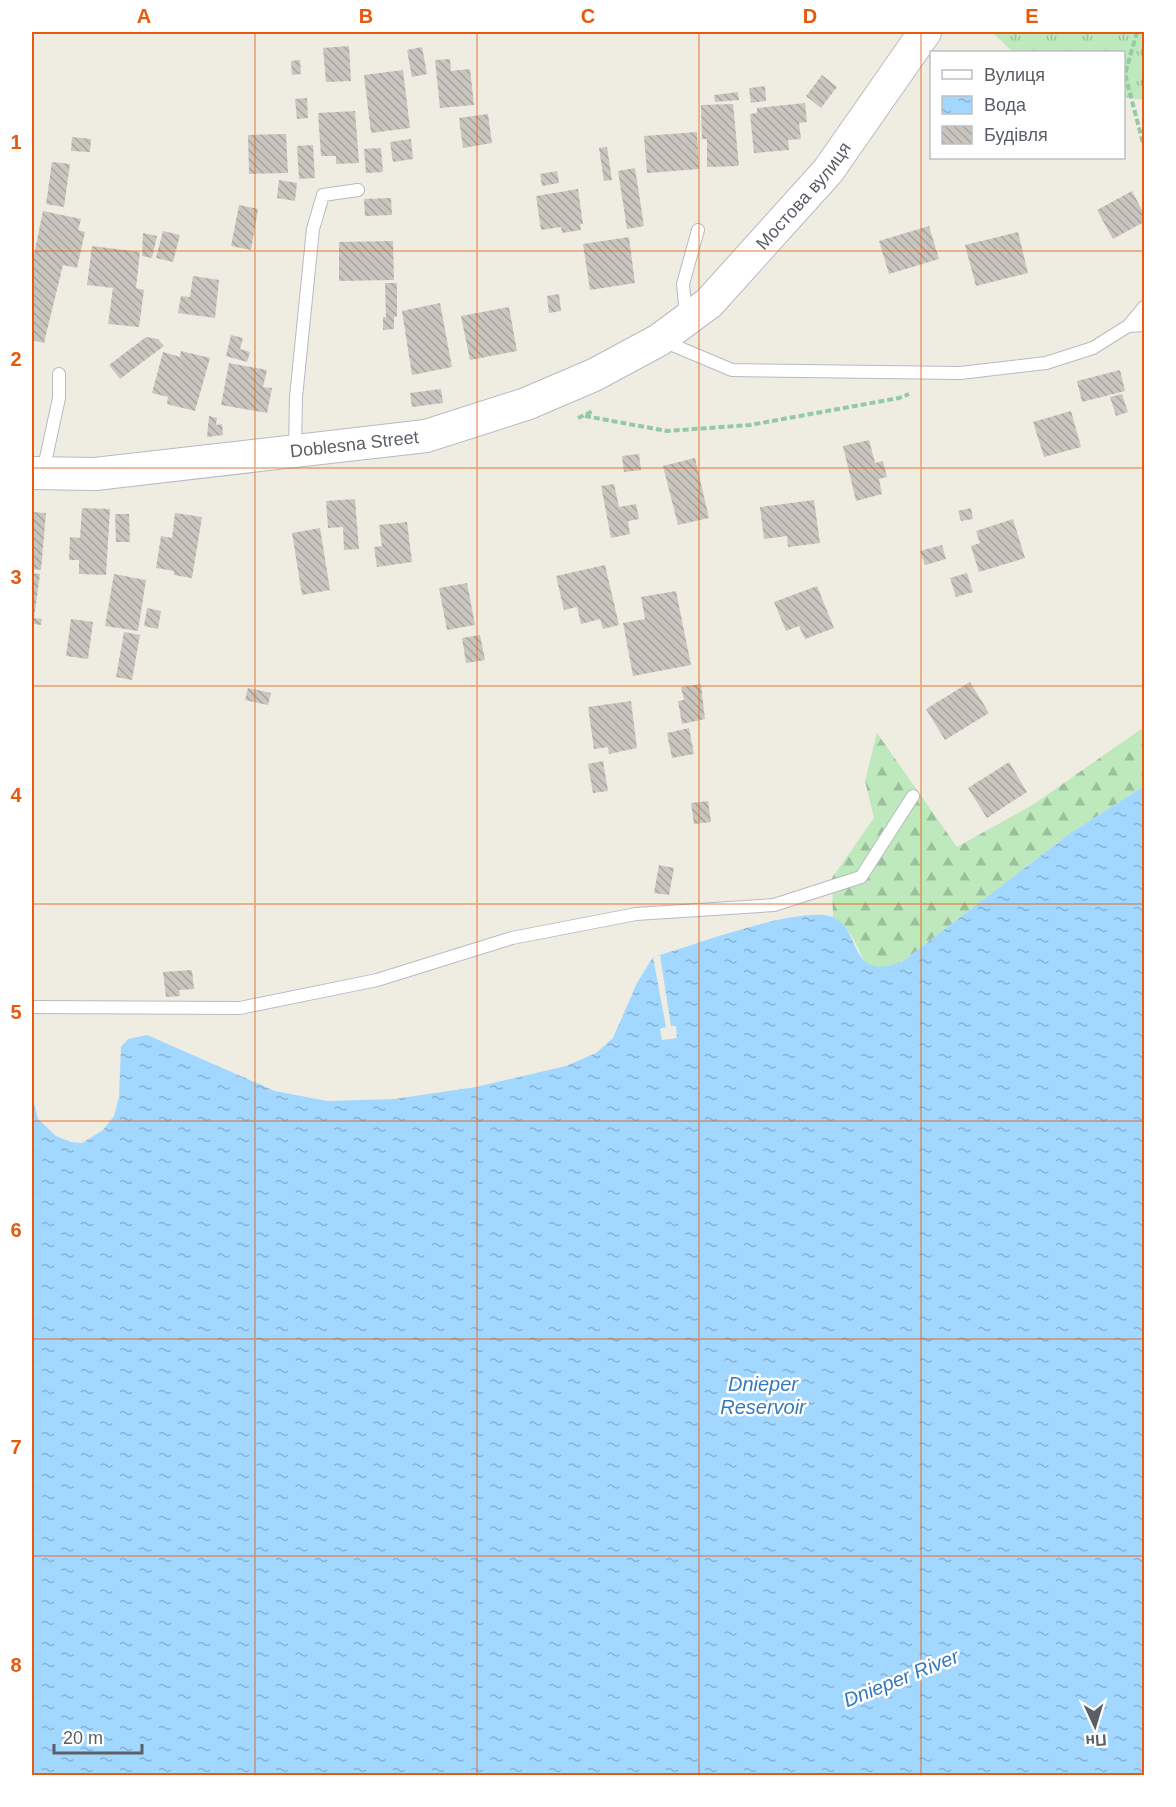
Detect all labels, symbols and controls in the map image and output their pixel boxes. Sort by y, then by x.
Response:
text: A [137,5,151,27]
text: B [359,5,373,27]
text: C [581,5,595,27]
text: D [803,5,817,27]
text: E [1025,5,1039,27]
legend [930,51,1125,159]
text: Вулиця [984,65,1045,85]
text: Вода [984,95,1027,115]
text: Будівля [984,125,1048,145]
text: 1 [10,131,22,153]
street label: Мостова вулиця [752,138,855,254]
text: 2 [10,348,22,370]
street label: Doblesna Street [289,427,420,462]
text: 3 [10,566,22,588]
text: 4 [10,784,22,806]
text: 5 [10,1001,22,1023]
text: 6 [10,1219,22,1241]
water label: Dnieper Reservoir [720,1373,807,1418]
text: 7 [10,1436,22,1458]
water label: Dnieper River [840,1644,963,1711]
text: 8 [10,1654,22,1676]
north arrow [1065,1696,1125,1756]
scale bar [54,1717,142,1755]
text: 20 m [63,1728,103,1748]
text: Пн [1085,1731,1107,1750]

